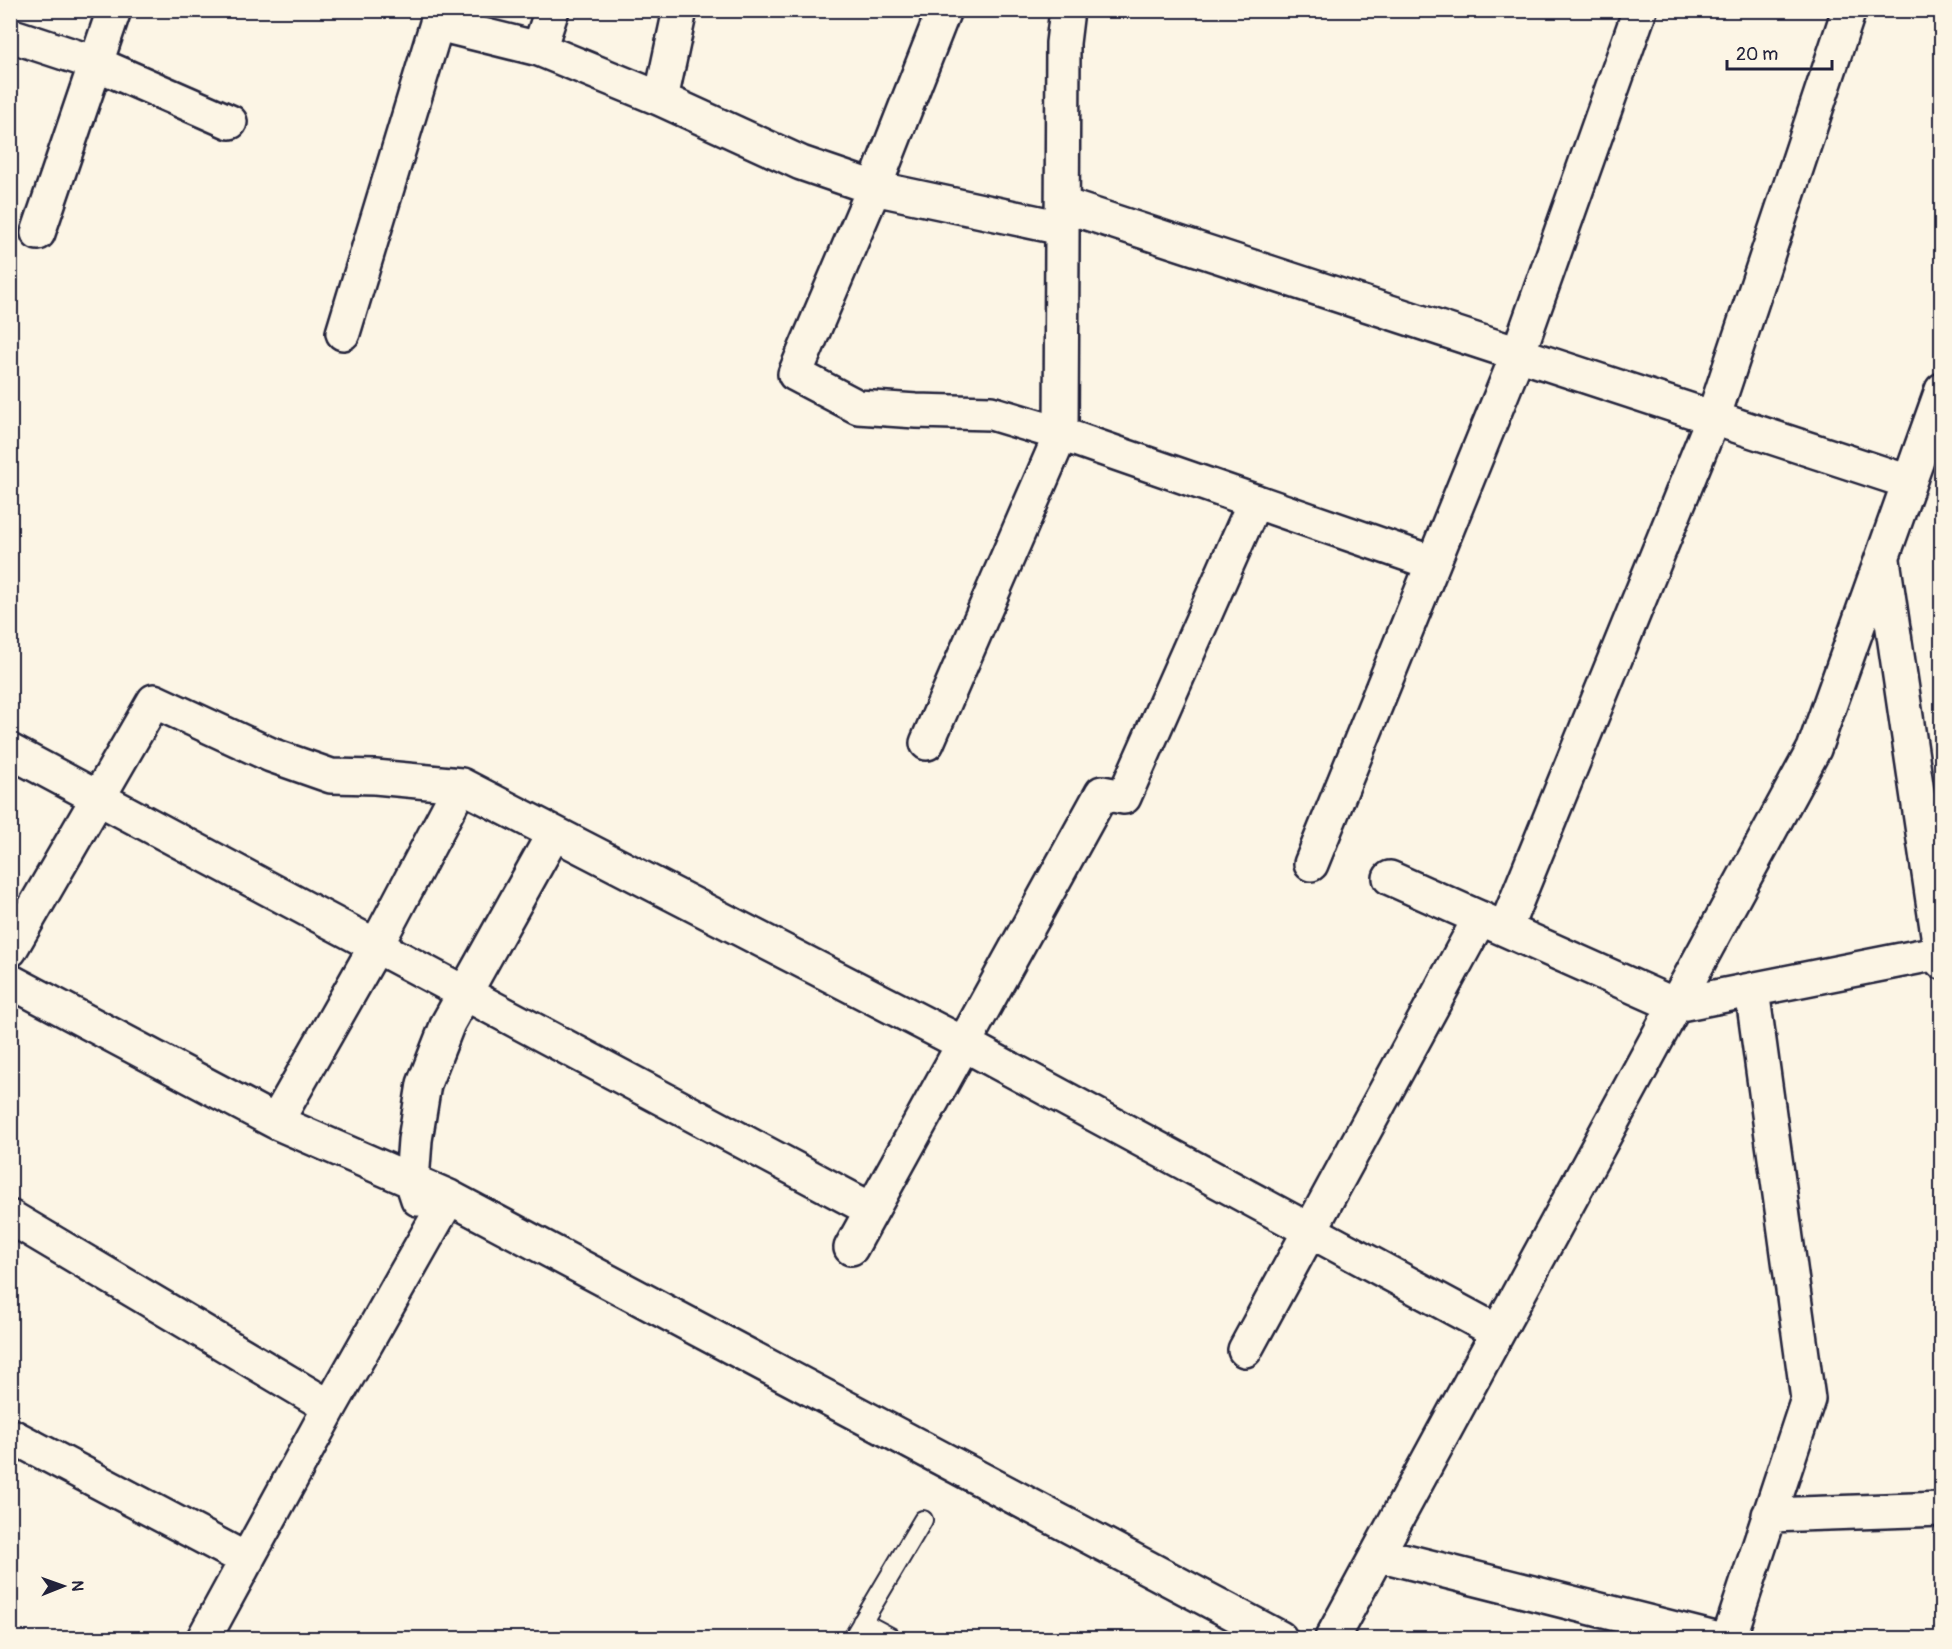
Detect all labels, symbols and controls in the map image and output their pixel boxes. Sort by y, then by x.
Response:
scale bar [1727,33,1832,71]
text: 20 m [1736,43,1778,66]
north arrow [33,1556,93,1616]
text: N [67,1580,87,1592]

